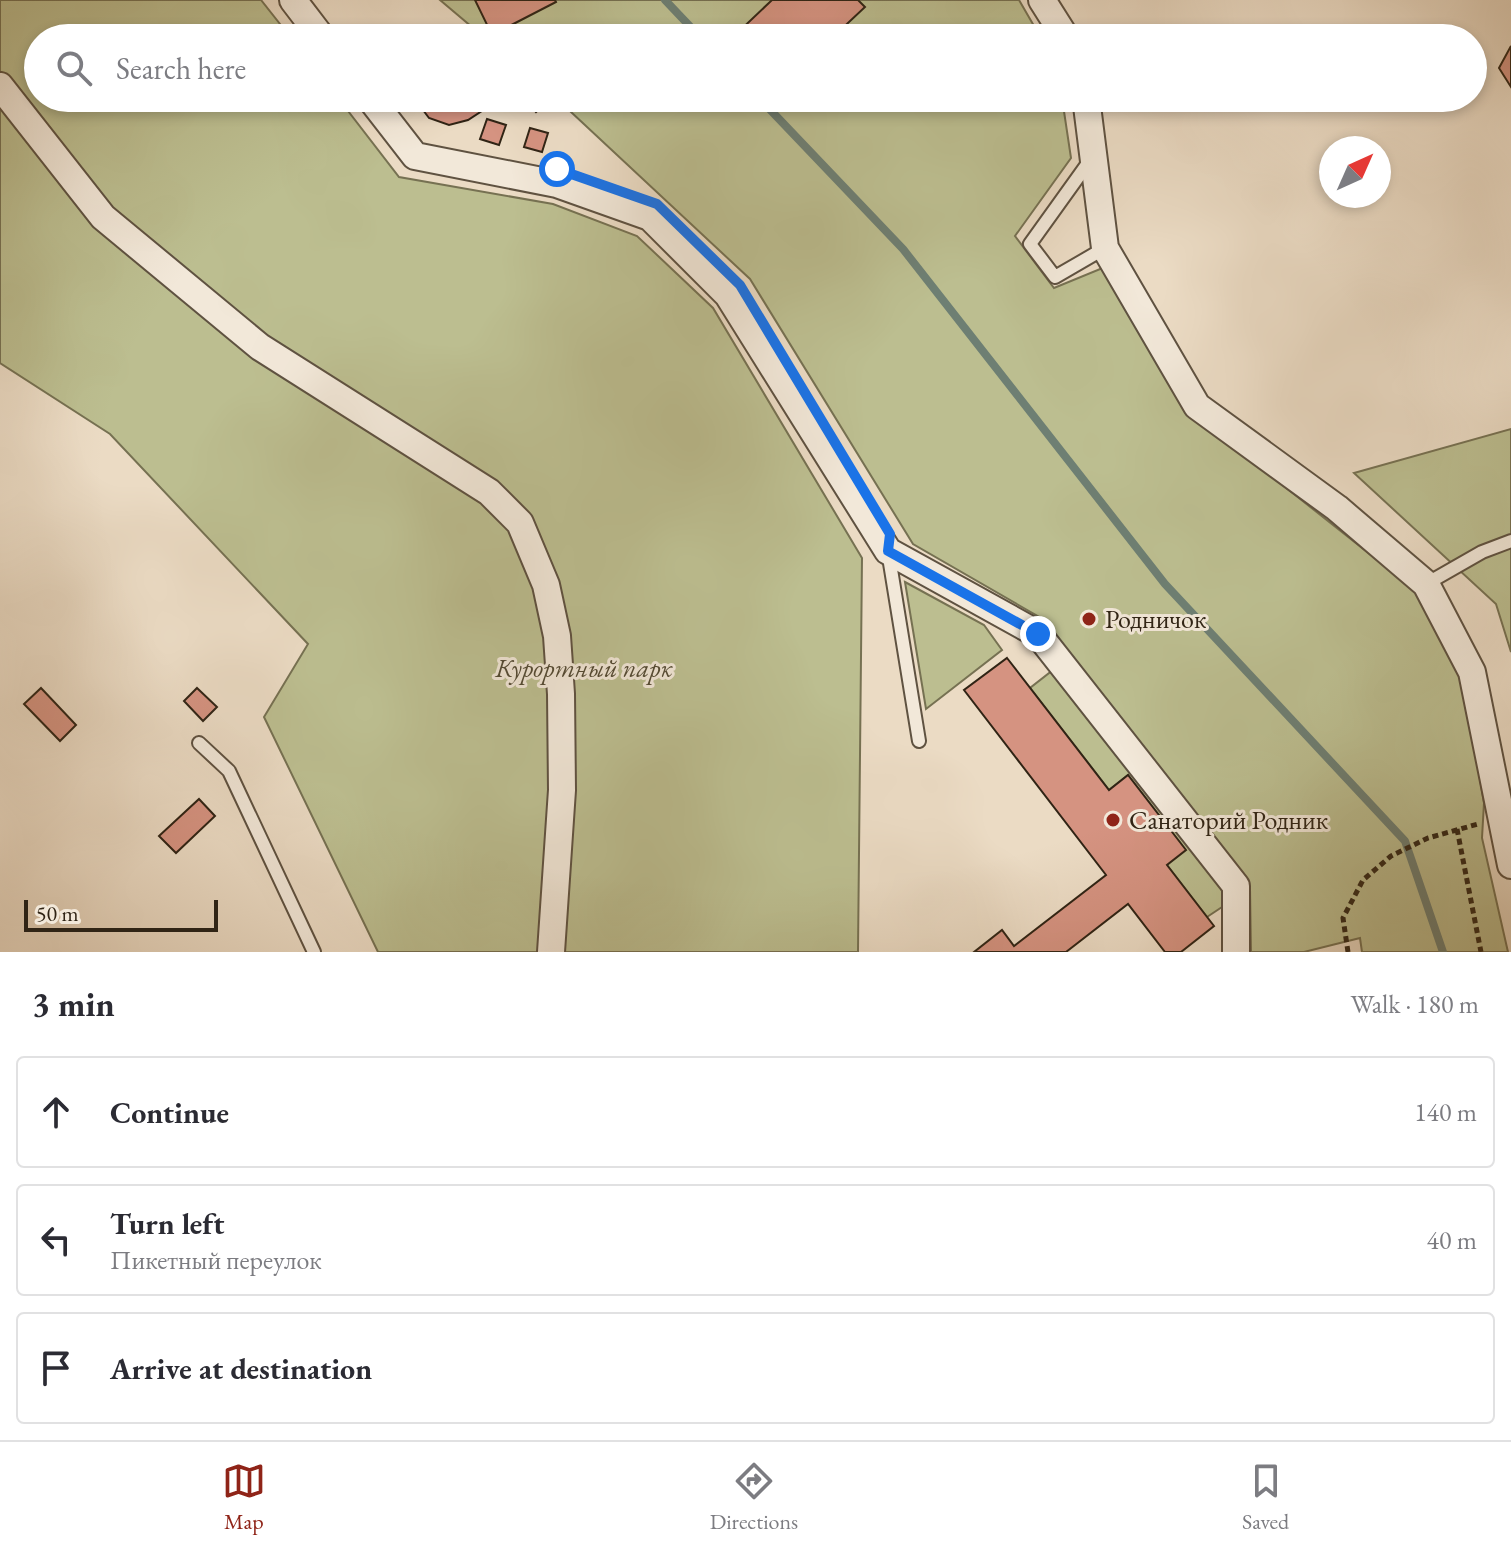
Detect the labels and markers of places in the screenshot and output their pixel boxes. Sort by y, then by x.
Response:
place label: Родничок [1105,602,1207,636]
marker: Родничок [1080,610,1098,628]
place label: Санаторий Родник [1129,803,1329,837]
marker: Санаторий Родник [1104,811,1122,829]

